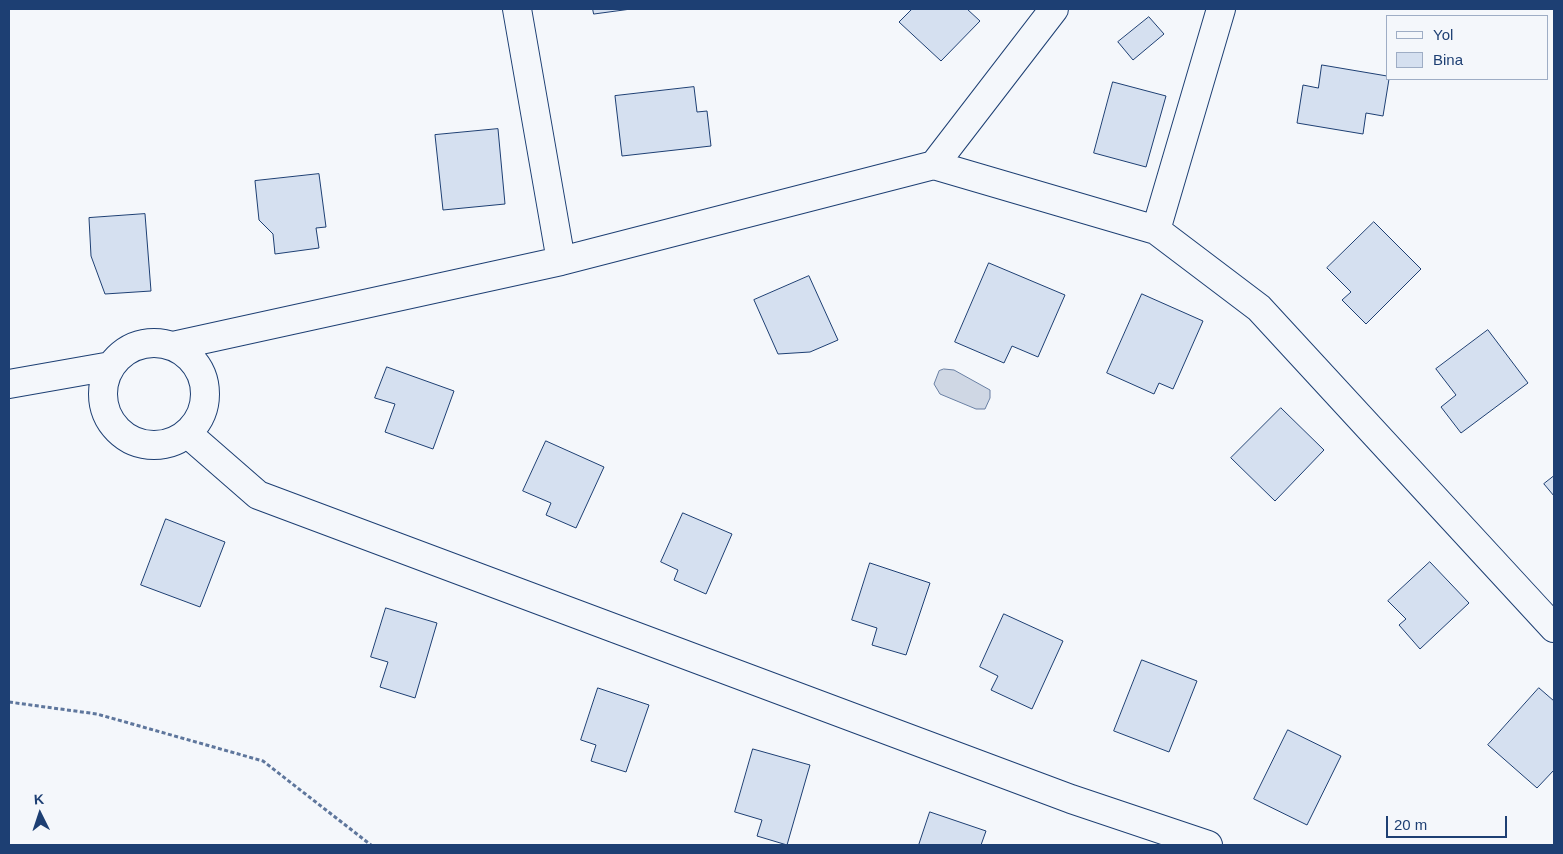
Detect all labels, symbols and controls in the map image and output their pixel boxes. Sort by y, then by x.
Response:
legend [1386,15,1548,80]
text: Yol [1433,26,1453,43]
text: Bina [1433,51,1463,68]
north arrow [15,789,65,839]
text: K [33,791,45,807]
scale bar [1388,806,1509,838]
text: 20 m [1394,816,1427,833]

